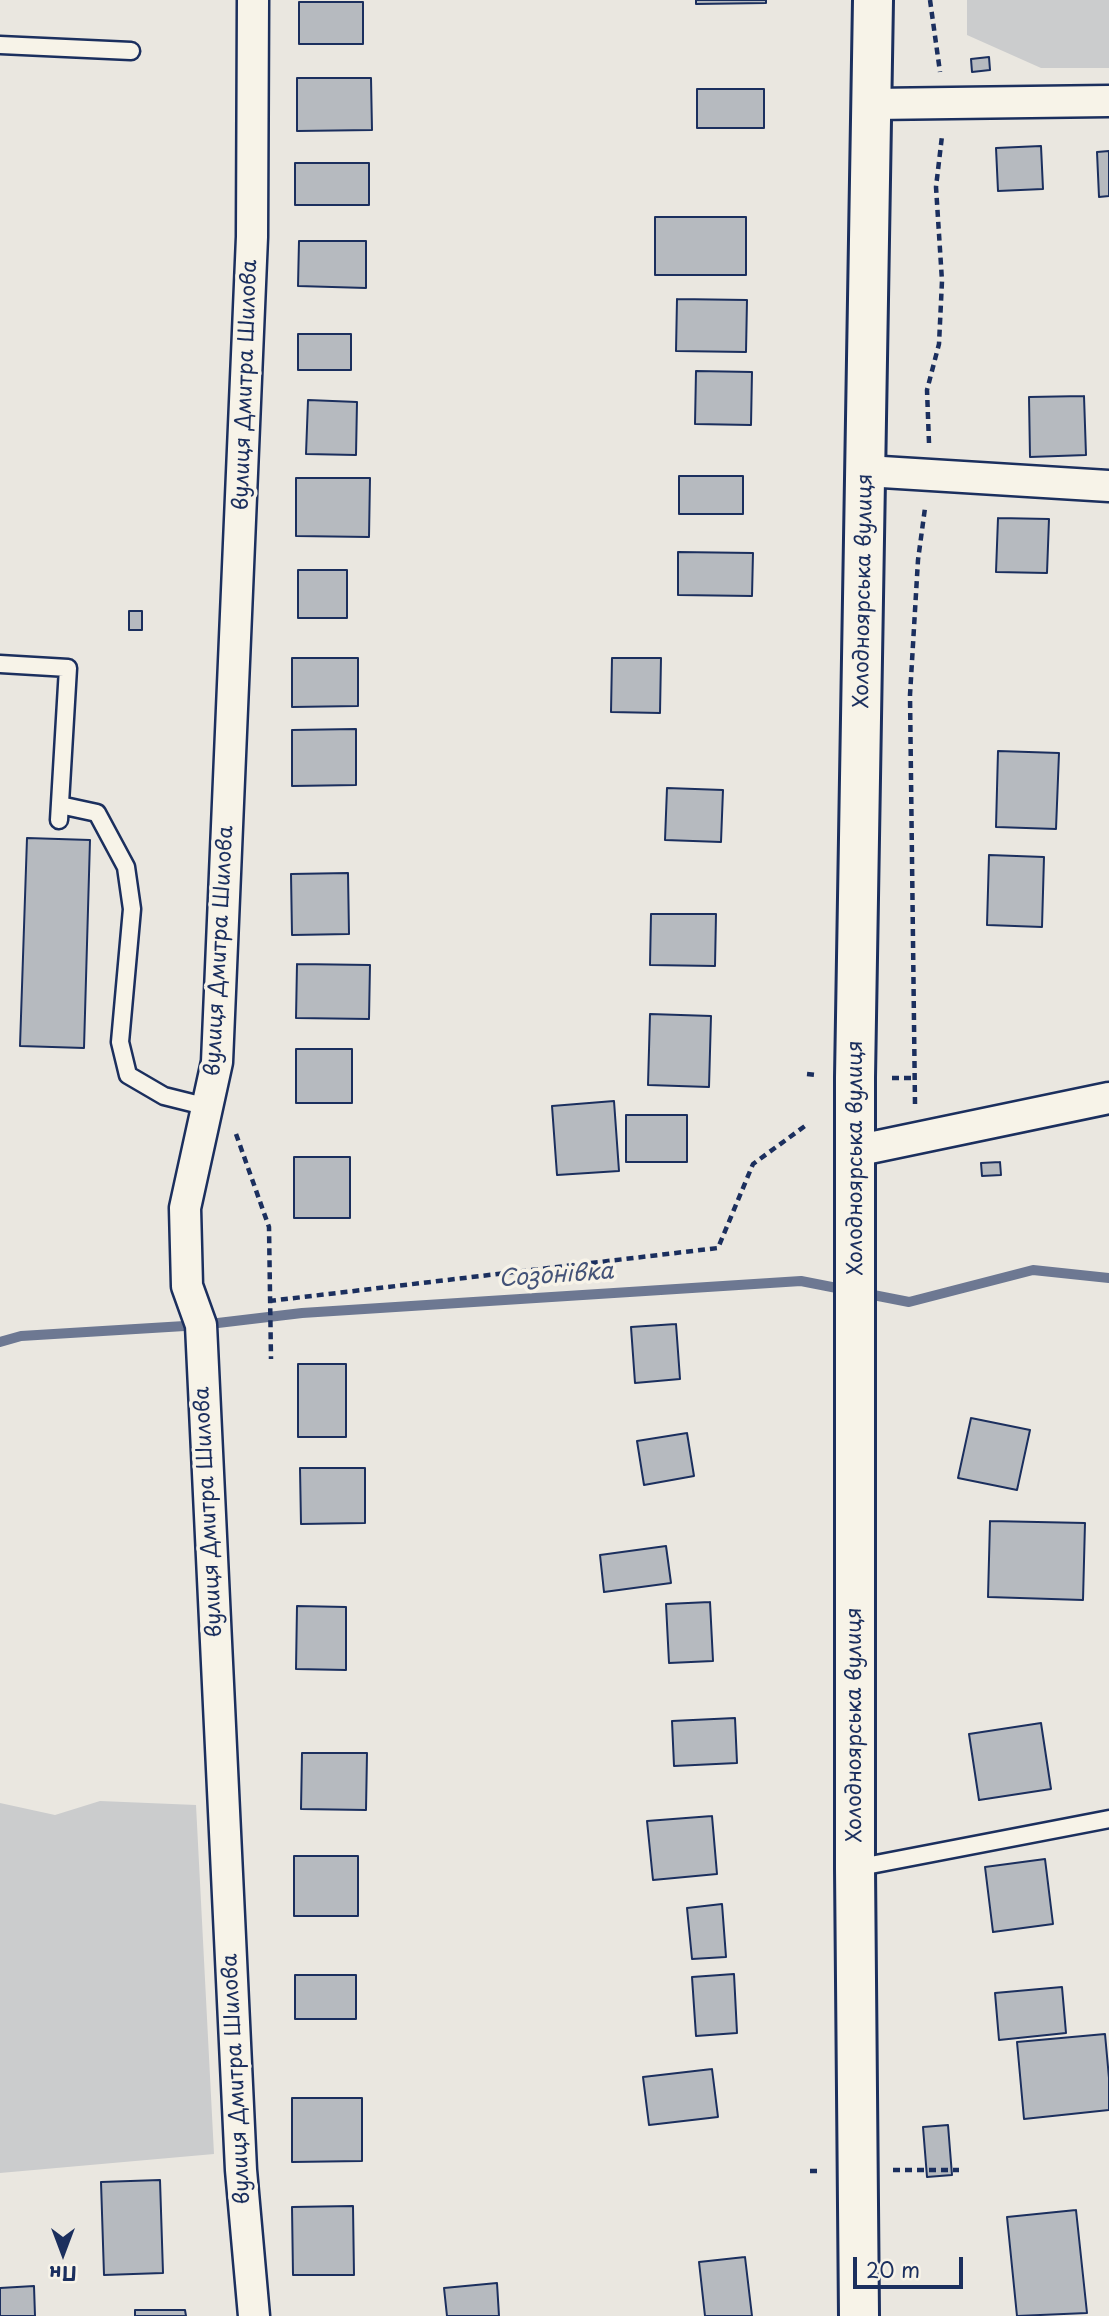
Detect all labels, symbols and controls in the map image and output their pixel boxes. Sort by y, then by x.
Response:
street label: вулиця Дмитра Шилова [229,259,263,511]
street label: Холодноярська вулиця [849,473,879,709]
street label: вулиця Дмитра Шилова [201,825,239,1077]
street label: Холодноярська вулиця [843,1041,869,1275]
water label: Созонівка [498,1258,614,1294]
street label: вулиця Дмитра Шилова [190,1386,228,1638]
street label: Холодноярська вулиця [842,1608,868,1842]
street label: вулиця Дмитра Шилова [218,1953,256,2205]
north arrow [28,2218,98,2288]
scale bar [857,2242,967,2286]
text: 20 m [866,2253,920,2285]
text: Пн [49,2260,77,2288]

